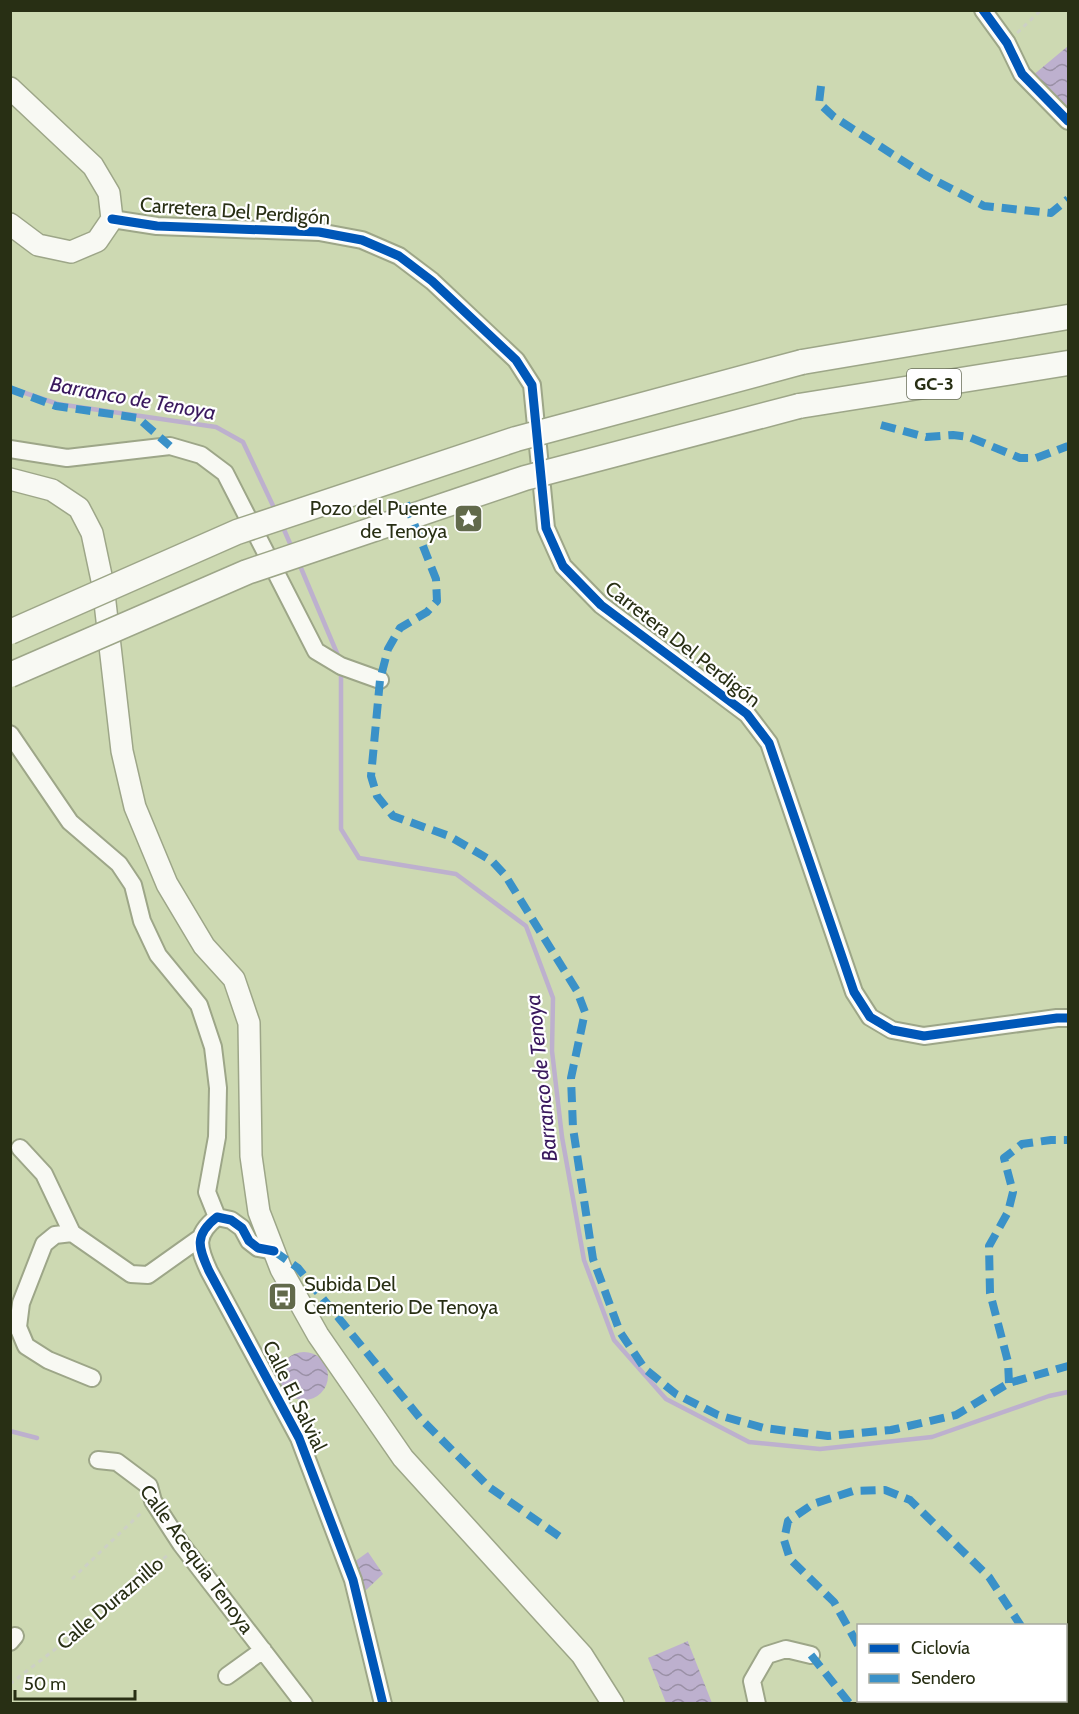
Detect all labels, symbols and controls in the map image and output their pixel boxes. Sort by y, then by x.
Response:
street label: Carretera Del Perdigón [139,192,331,230]
road number: GC-3 [907,369,961,399]
water label: Barranco de Tenoya [48,371,218,425]
place label: Pozo del Puente de Tenoya [310,496,447,543]
place icon: Pozo del Puente de Tenoya [452,503,484,535]
street label: Carretera Del Perdigón [601,576,765,712]
water label: Barranco de Tenoya [520,993,562,1163]
place label: Subida Del Cementerio De Tenoya [304,1272,498,1319]
bus stop icon: Subida Del Cementerio De Tenoya [267,1280,299,1312]
street label: Calle El Salvial [258,1337,332,1456]
street label: Calle Acequia Tenoya [135,1480,259,1638]
street label: Calle Duraznillo [52,1551,168,1655]
legend [857,1624,1067,1702]
text: Ciclovía [911,1637,970,1659]
scale bar [15,1663,135,1701]
text: Sendero [911,1667,975,1689]
text: 50 m [24,1673,66,1695]

